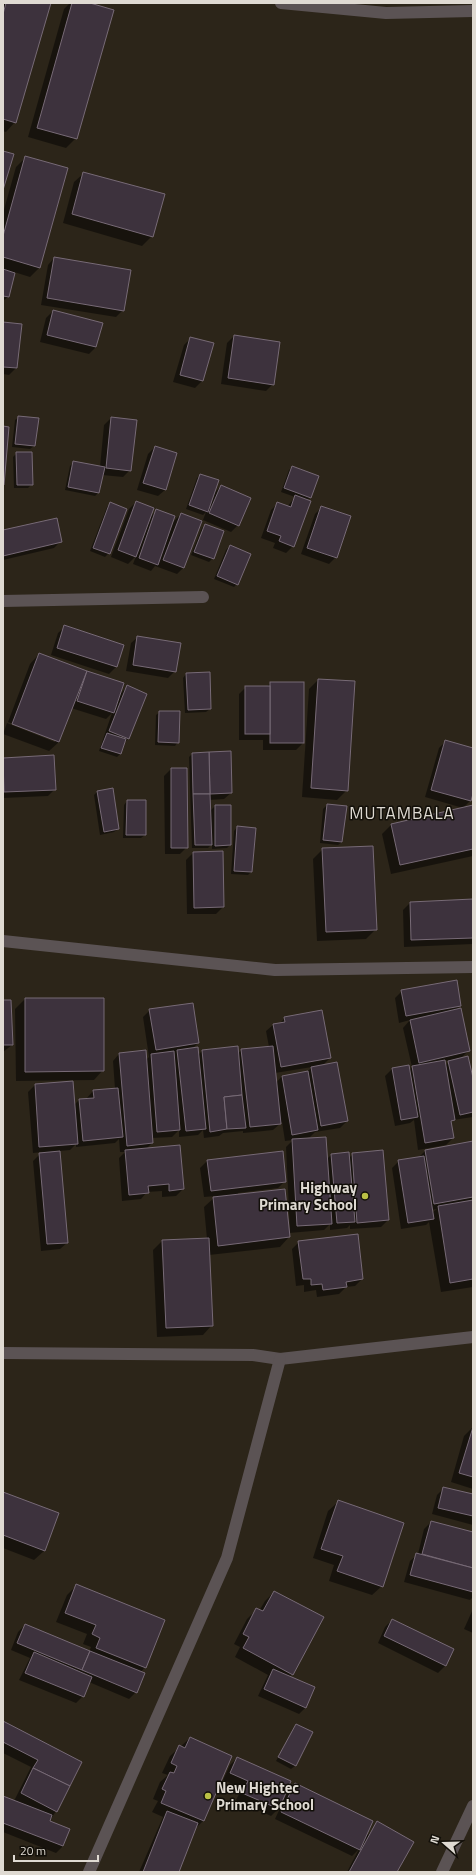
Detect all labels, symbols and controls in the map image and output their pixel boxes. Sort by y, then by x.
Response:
district label: MUTAMBALA [349,800,455,826]
place label: Highway Primary School [259,1176,357,1216]
marker: Highway Primary School [360,1191,370,1201]
place label: New Hightec Primary School [216,1776,314,1816]
marker: New Hightec Primary School [203,1791,213,1801]
north arrow [424,1823,464,1863]
text: N [426,1833,443,1846]
scale bar [14,1837,98,1863]
text: 20 m [20,1841,46,1860]

